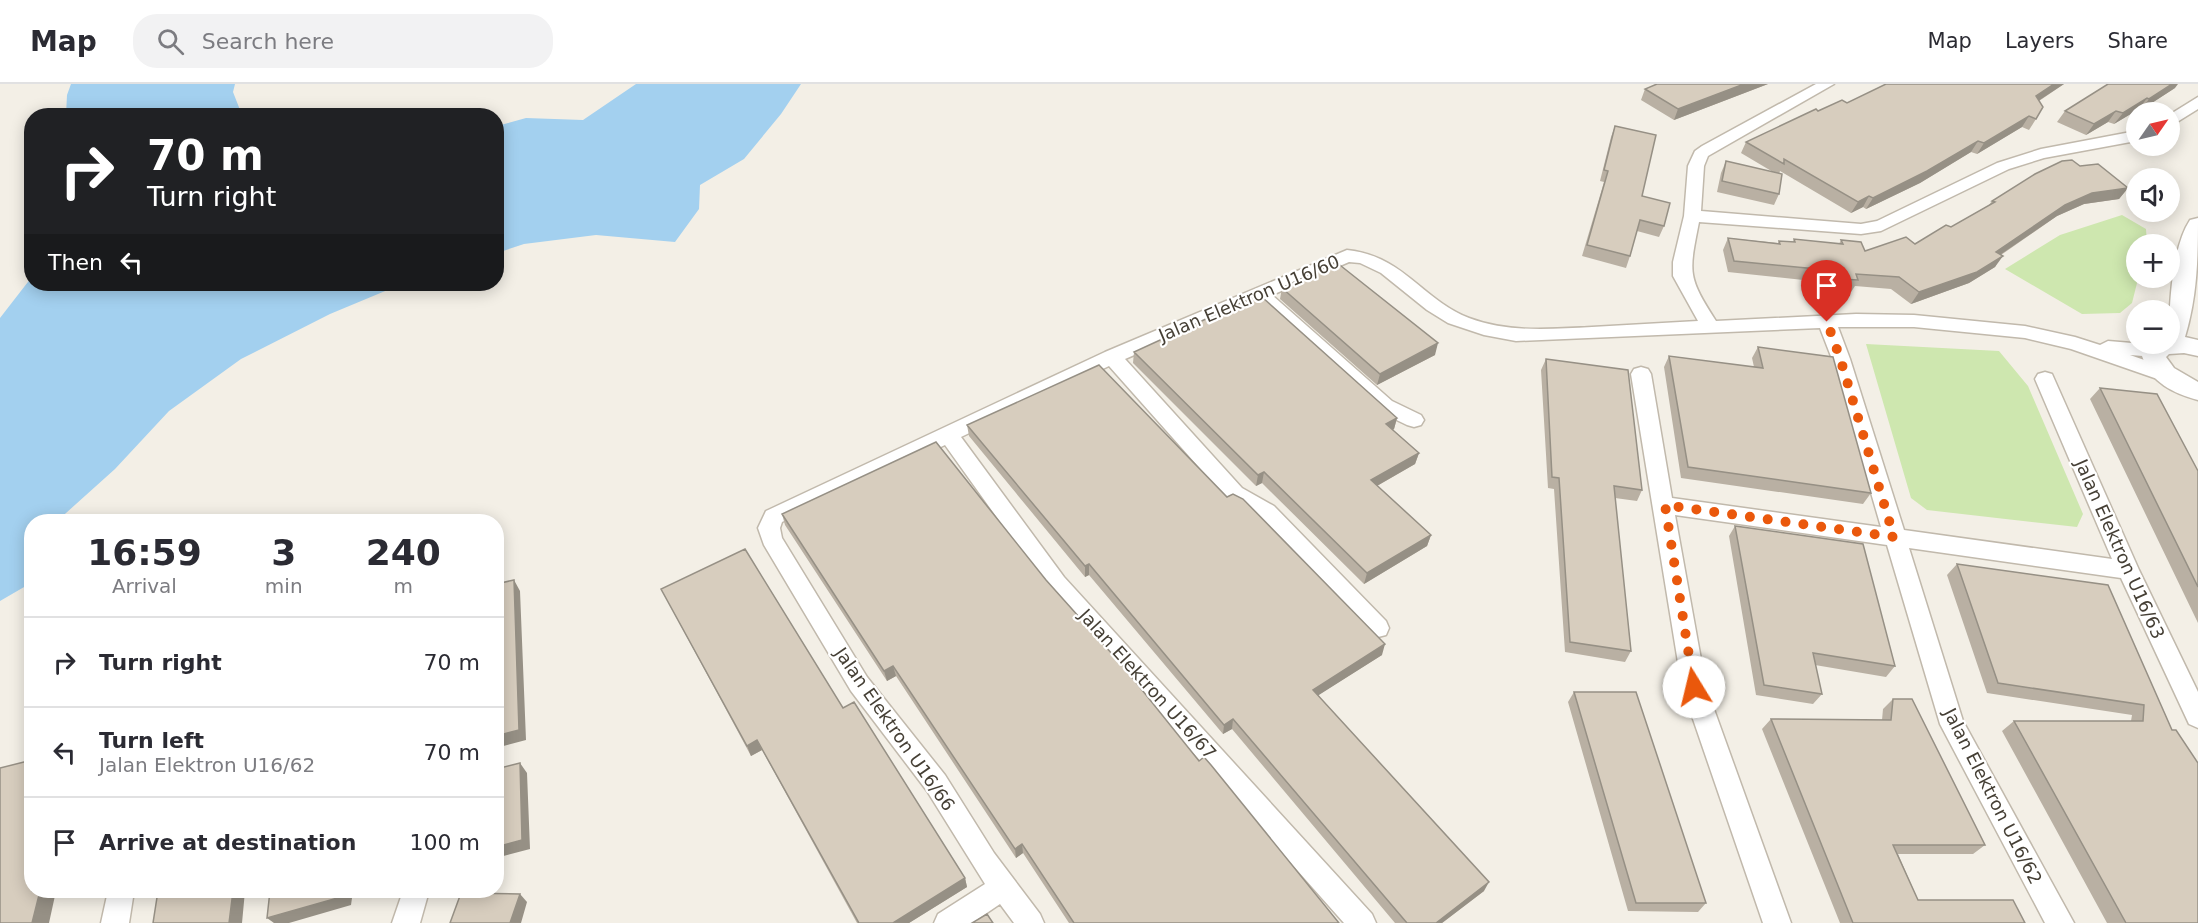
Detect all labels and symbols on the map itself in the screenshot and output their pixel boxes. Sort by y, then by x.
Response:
north arrow [2126,102,2180,156]
street label: Jalan Elektron U16/60 [1154,250,1343,346]
pin [1801,260,1852,322]
street label: Jalan Elektron U16/63 [2070,455,2169,642]
street label: Jalan Elektron U16/67 [1074,604,1221,763]
street label: Jalan Elektron U16/66 [830,642,959,815]
position arrow [1662,655,1726,719]
street label: Jalan Elektron U16/62 [1939,704,2047,887]

